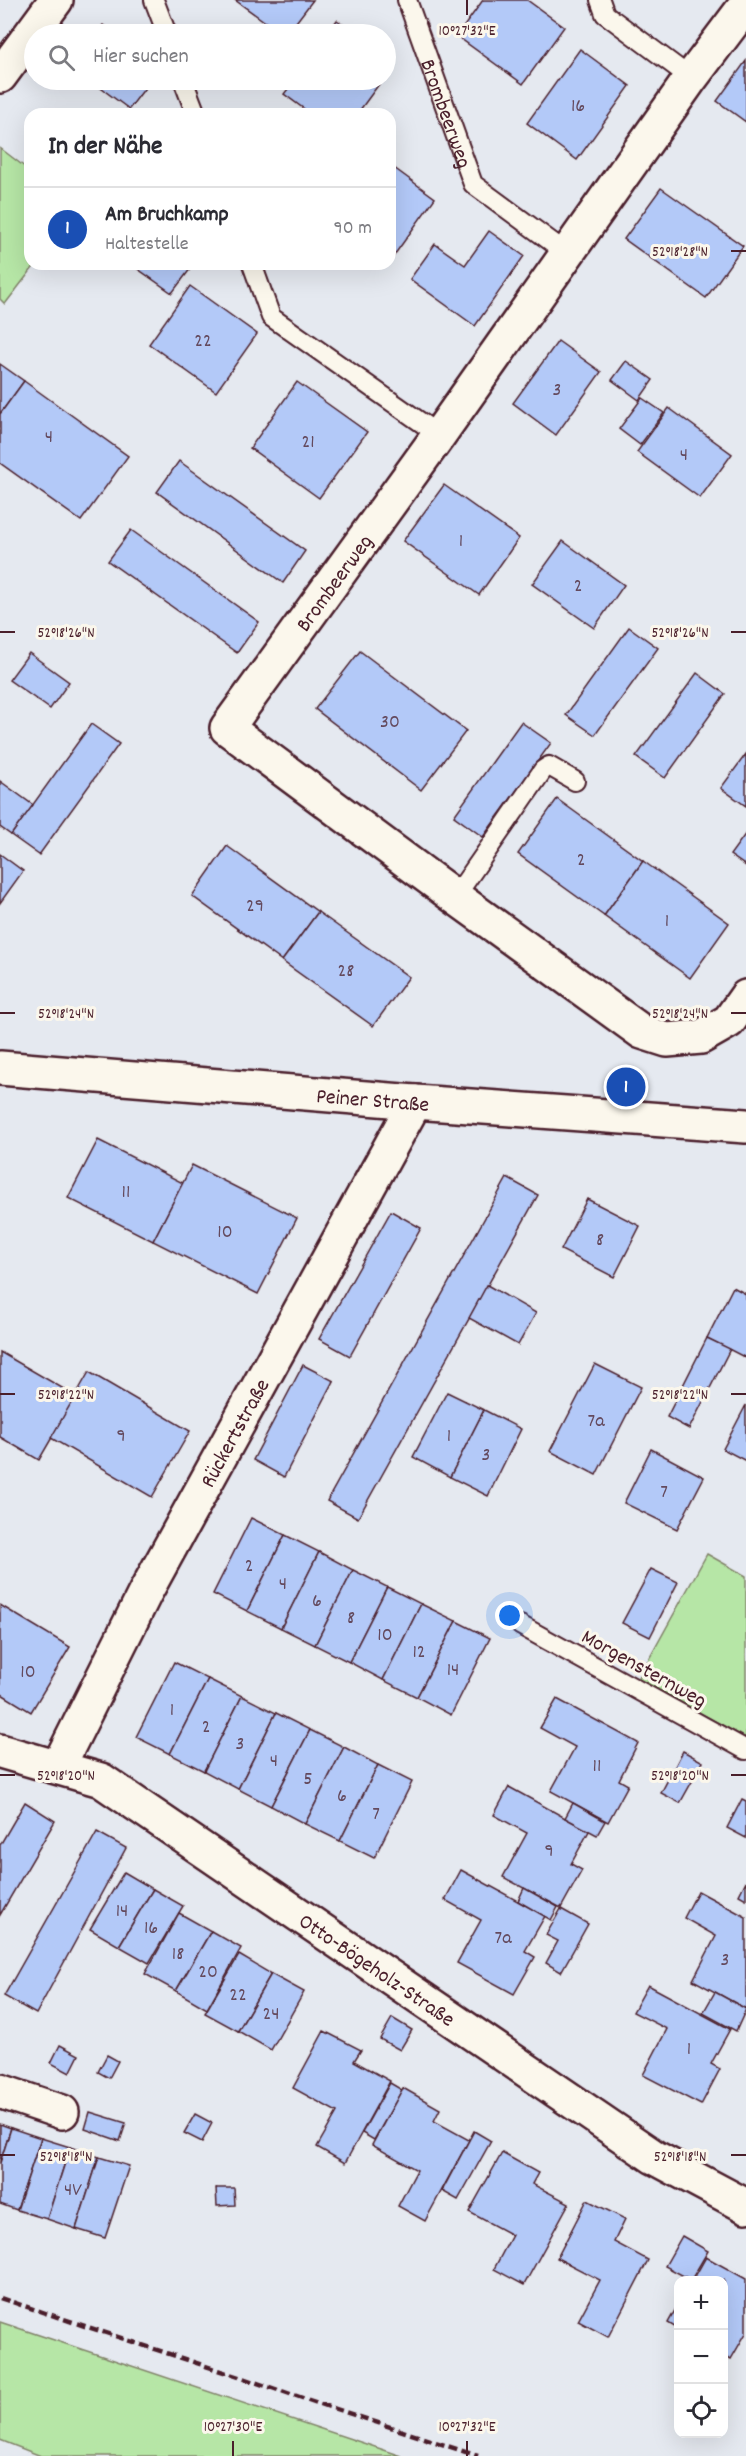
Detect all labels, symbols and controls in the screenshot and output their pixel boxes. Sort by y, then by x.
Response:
text: 10°27'32"E [439,21,496,43]
search box [24,24,396,90]
icon: search [45,41,78,74]
text: Hier suchen [93,42,189,73]
street label: Brombeerweg [410,55,478,173]
house number: 16 [571,93,585,121]
text: In der Nähe [48,129,162,166]
text: Am Bruchkamp [105,200,229,231]
text: 1 [65,215,70,243]
text: 90 m [334,215,372,243]
text: Haltestelle [105,231,188,259]
text: 52°18'28"N [652,242,708,264]
house number: 22 [194,328,212,356]
house number: 3 [553,377,561,405]
house number: 4 [45,424,53,452]
house number: 21 [301,429,315,457]
house number: 4 [680,442,688,470]
house number: 1 [459,528,463,556]
street label: Brombeerweg [290,529,382,639]
house number: 2 [574,573,582,601]
text: 52°18'26"N [37,623,95,645]
text: 52°18'26"N [651,623,709,645]
house number: 30 [380,709,400,737]
house number: 2 [577,847,585,875]
house number: 29 [246,893,264,921]
house number: 1 [665,908,669,936]
house number: 28 [338,958,354,986]
text: 52°18'24"N [38,1004,94,1026]
text: 52°18'24"N [652,1004,708,1026]
pin: 1 [606,1064,646,1110]
street label: Peiner Straße [315,1082,430,1122]
house number: 11 [122,1179,130,1207]
house number: 10 [217,1219,233,1247]
house number: 8 [596,1227,604,1255]
street label: Rückertstraße [194,1374,279,1494]
text: 52°18'22"N [38,1385,94,1407]
text: 52°18'22"N [652,1385,708,1407]
house number: 7a [587,1408,605,1436]
house number: 9 [116,1423,126,1451]
house number: 1 [447,1423,451,1451]
house number: 3 [482,1442,490,1470]
house number: 7 [660,1479,668,1507]
house number: 2 [245,1553,253,1581]
house number: 4 [279,1571,287,1599]
house number: 6 [312,1588,322,1616]
your location [495,1601,524,1630]
house number: 8 [347,1605,355,1633]
house number: 10 [377,1622,393,1650]
street label: Morgensternweg [575,1623,712,1717]
house number: 12 [412,1639,426,1667]
house number: 14 [447,1657,459,1685]
house number: 10 [20,1659,36,1687]
house number: 1 [170,1697,174,1725]
house number: 2 [202,1714,210,1742]
house number: 3 [236,1731,244,1759]
house number: 4 [270,1748,278,1776]
house number: 11 [593,1753,601,1781]
text: 52°18'20"N [37,1766,95,1788]
house number: 5 [303,1766,313,1794]
text: 52°18'20"N [651,1766,709,1788]
house number: 6 [337,1783,347,1811]
house number: 7 [372,1801,380,1829]
house number: 9 [544,1838,554,1866]
house number: 14 [116,1898,128,1926]
street label: Otto-Bögeholz-Straße [291,1907,460,2036]
house number: 16 [144,1915,158,1943]
house number: 7a [494,1925,512,1953]
house number: 18 [172,1941,184,1969]
house number: 3 [721,1947,729,1975]
house number: 20 [198,1959,218,1987]
house number: 22 [229,1982,247,2010]
house number: 24 [262,2001,280,2029]
house number: 1 [687,2036,691,2064]
text: 52°18'18"N [40,2147,92,2169]
text: 52°18'18"N [654,2147,706,2169]
house number: 4V [64,2177,82,2205]
map controls [674,2276,728,2438]
button: + [674,2276,728,2330]
button: − [674,2330,728,2384]
button: locate [674,2384,728,2438]
text: 10°27'30"E [204,2417,262,2439]
text: 10°27'32"E [439,2417,496,2439]

